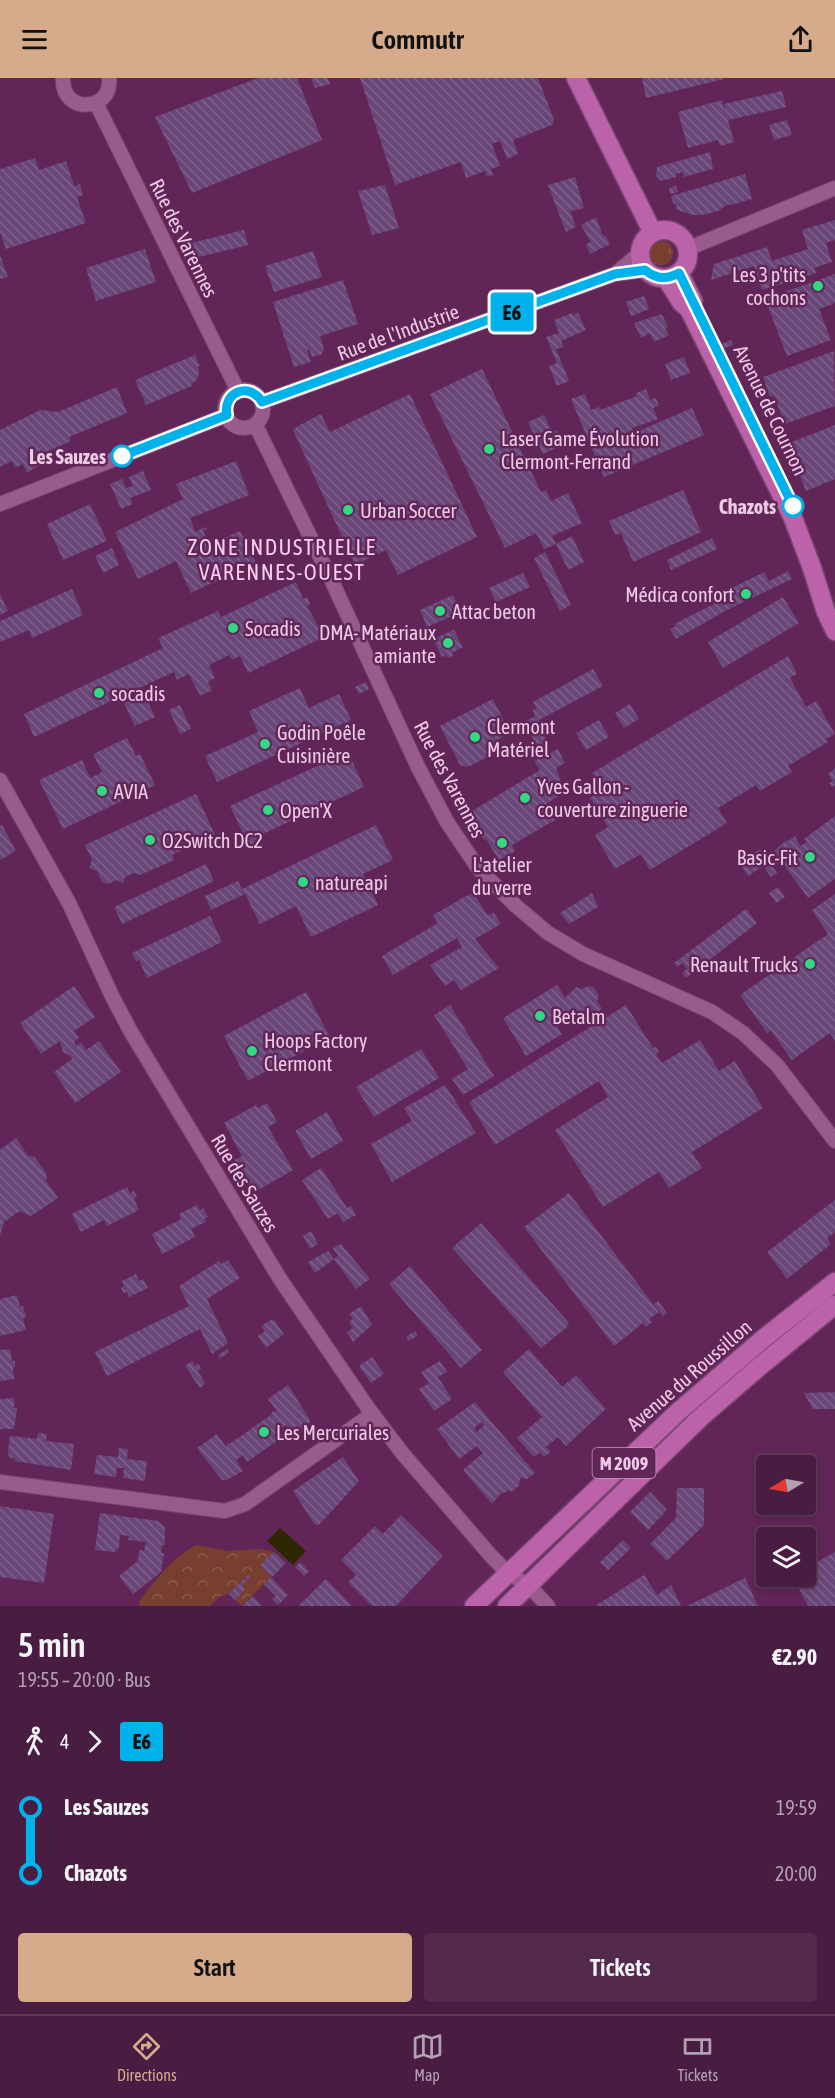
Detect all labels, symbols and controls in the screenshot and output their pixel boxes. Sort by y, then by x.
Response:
icon: menu [18,23,51,56]
icon: share [784,23,817,56]
text: Commutr [371,24,464,55]
street label: Rue des Varennes [145,175,223,301]
place label: Les 3 p'tits cochons [732,263,806,309]
marker: Les 3 p'tits cochons [811,279,825,293]
line badge: E6 [485,292,539,332]
street label: Rue de l'Industrie [334,299,462,365]
text: E6 [503,300,521,324]
street label: Avenue de Cournon [730,341,812,479]
place label: Laser Game Évolution Clermont-Ferrand [501,427,659,473]
marker: Laser Game Évolution Clermont-Ferrand [482,442,496,456]
place label: Les Sauzes [29,445,106,468]
marker: Les Sauzes [111,445,133,467]
place label: Chazots [719,495,776,518]
marker: Chazots [782,495,804,517]
place label: Urban Soccer [360,499,458,522]
marker: Urban Soccer [341,503,355,517]
district label: ZONE INDUSTRIELLE VARENNES-OUEST [188,534,376,585]
place label: Médica confort [625,583,734,606]
marker: Médica confort [739,587,753,601]
place label: Attac beton [452,600,536,623]
marker: Attac beton [433,604,447,618]
place label: Socadis [245,617,301,640]
marker: Socadis [226,621,240,635]
place label: DMA- Matériaux amiante [319,621,436,667]
marker: DMA- Matériaux amiante [441,636,455,650]
place label: socadis [111,682,165,705]
marker: socadis [92,686,106,700]
place label: Clermont Matériel [487,715,556,761]
street label: Rue des Varennes [410,717,490,841]
place label: Godin Poêle Cuisinière [277,721,366,767]
marker: Clermont Matériel [468,730,482,744]
marker: Godin Poêle Cuisinière [258,737,272,751]
place label: Yves Gallon - couverture zinguerie [537,775,688,821]
place label: AVIA [114,780,148,803]
marker: AVIA [95,784,109,798]
marker: Yves Gallon - couverture zinguerie [518,791,532,805]
place label: Open'X [280,799,332,822]
marker: Open'X [261,803,275,817]
place label: O2Switch DC2 [162,829,263,852]
marker: O2Switch DC2 [143,833,157,847]
marker: L'atelier du verre [495,836,509,850]
place label: Basic-Fit [737,846,798,869]
marker: Basic-Fit [803,850,817,864]
place label: L'atelier du verre [472,853,533,899]
place label: natureapi [315,871,388,894]
marker: natureapi [296,875,310,889]
place label: Renault Trucks [690,953,798,976]
marker: Renault Trucks [803,957,817,971]
place label: Betalm [552,1005,605,1028]
marker: Betalm [533,1009,547,1023]
place label: Hoops Factory Clermont [264,1029,367,1075]
marker: Hoops Factory Clermont [245,1044,259,1058]
street label: Rue des Sauzes [207,1130,283,1236]
street label: Avenue du Roussillon [622,1315,756,1435]
place label: Les Mercuriales [276,1421,389,1444]
marker: Les Mercuriales [257,1425,271,1439]
road number: M 2009 [592,1448,656,1478]
north arrow [756,1455,816,1515]
map controls [756,1455,816,1587]
button: layers [756,1527,816,1587]
text: 5 min [18,1626,85,1664]
text: €2.90 [772,1644,817,1670]
text: 19:55 – 20:00 · Bus [18,1668,151,1691]
icon: walk [18,1725,51,1758]
icon: forward [78,1725,111,1758]
text: E6 [132,1729,151,1753]
text: 4 [60,1730,69,1753]
text: Les Sauzes [64,1794,149,1820]
text: 19:59 [776,1796,817,1819]
text: Chazots [64,1860,127,1886]
text: 20:00 [775,1862,817,1885]
button: Start [18,1933,412,2002]
button: Tickets [424,1933,817,2002]
tab: Directions [117,2030,177,2084]
tab: Map [411,2030,444,2084]
tab: Tickets [677,2030,718,2084]

